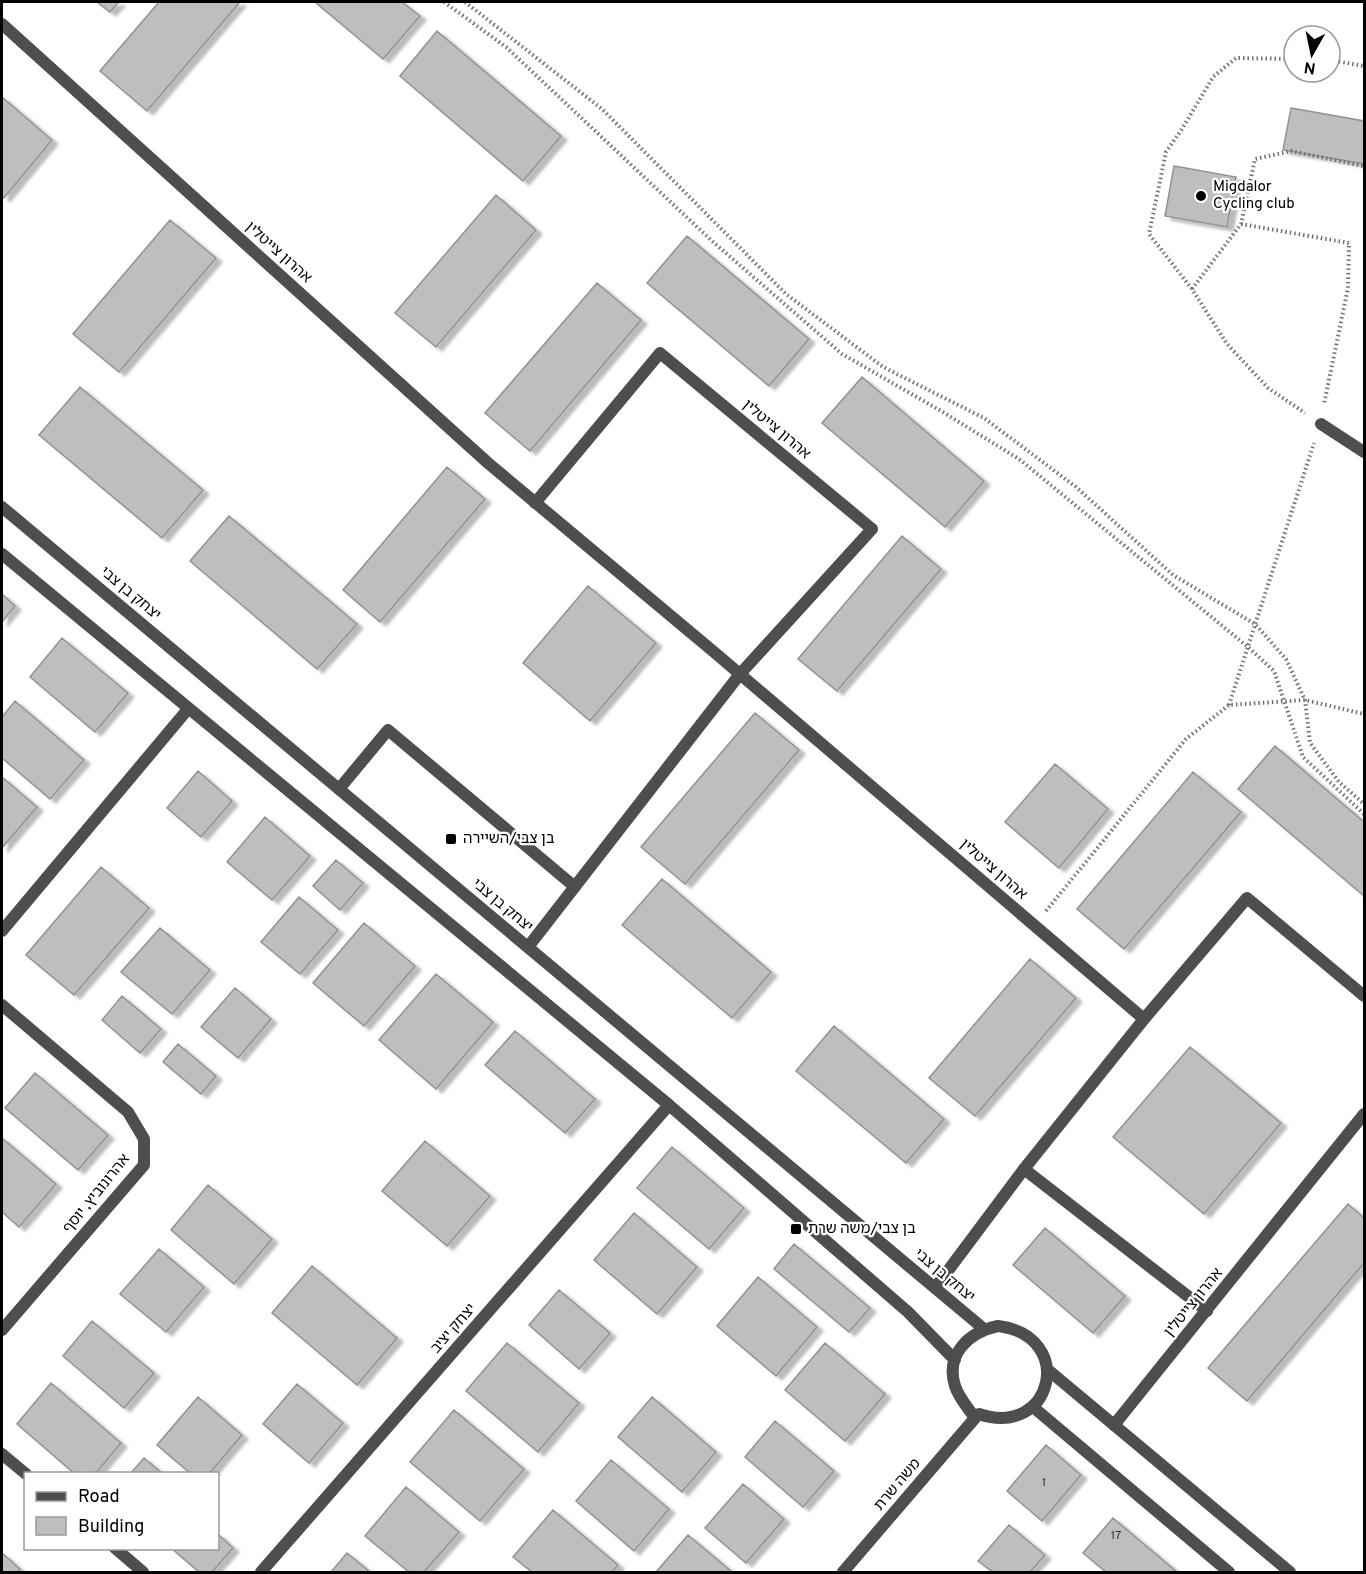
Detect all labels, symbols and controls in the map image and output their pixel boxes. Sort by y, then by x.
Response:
north arrow [1282,24,1342,84]
text: N [1303,56,1317,78]
place label: Migdalor Cycling club [1213,178,1295,214]
marker: Migdalor Cycling club [1194,189,1208,203]
street label: אהרון צייטלין [241,218,315,288]
street label: אהרון צייטלין [738,396,814,464]
street label: יצחק בן צבי [96,563,164,625]
place label: בן צבי/השיירה [463,830,555,849]
marker: בן צבי/השיירה [444,832,458,846]
street label: אהרון צייטלין [955,836,1031,904]
street label: יצחק בן צבי [468,875,536,937]
street label: אהרונוביץ, יוסף [59,1151,135,1237]
place label: בן צבי/משה שרת [808,1220,916,1239]
marker: בן צבי/משה שרת [789,1222,803,1236]
street label: יצחק בן צבי [910,1245,978,1307]
street label: אהרון צייטלין [1160,1265,1228,1341]
street label: יצחק יציב [427,1300,481,1358]
street label: משה שרת [871,1455,925,1515]
legend [24,1472,219,1550]
house number: 1 [1042,1475,1046,1491]
text: Road [78,1486,120,1509]
text: Building [78,1516,144,1539]
house number: 17 [1111,1528,1121,1544]

